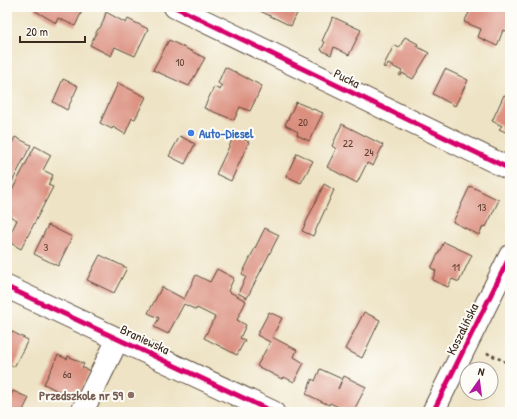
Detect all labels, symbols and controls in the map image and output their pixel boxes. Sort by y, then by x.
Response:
scale bar [20,18,85,44]
text: 20 m [26,23,48,40]
house number: 10 [176,55,185,69]
street label: Pucka [331,64,363,92]
house number: 20 [298,115,308,129]
place label: Auto-Diesel [199,124,254,142]
marker: Auto-Diesel [186,128,196,138]
house number: 22 [343,136,353,150]
house number: 24 [364,145,374,159]
house number: 13 [478,200,487,214]
house number: 3 [44,240,49,254]
house number: 11 [452,260,460,274]
street label: Koszalińska [442,300,482,358]
street label: Braniewska [118,320,172,358]
north arrow [459,361,499,401]
text: N [477,364,486,379]
house number: 6a [63,367,72,381]
place label: Przedszkole nr 59 [39,386,123,404]
marker: Przedszkole nr 59 [126,390,136,400]

